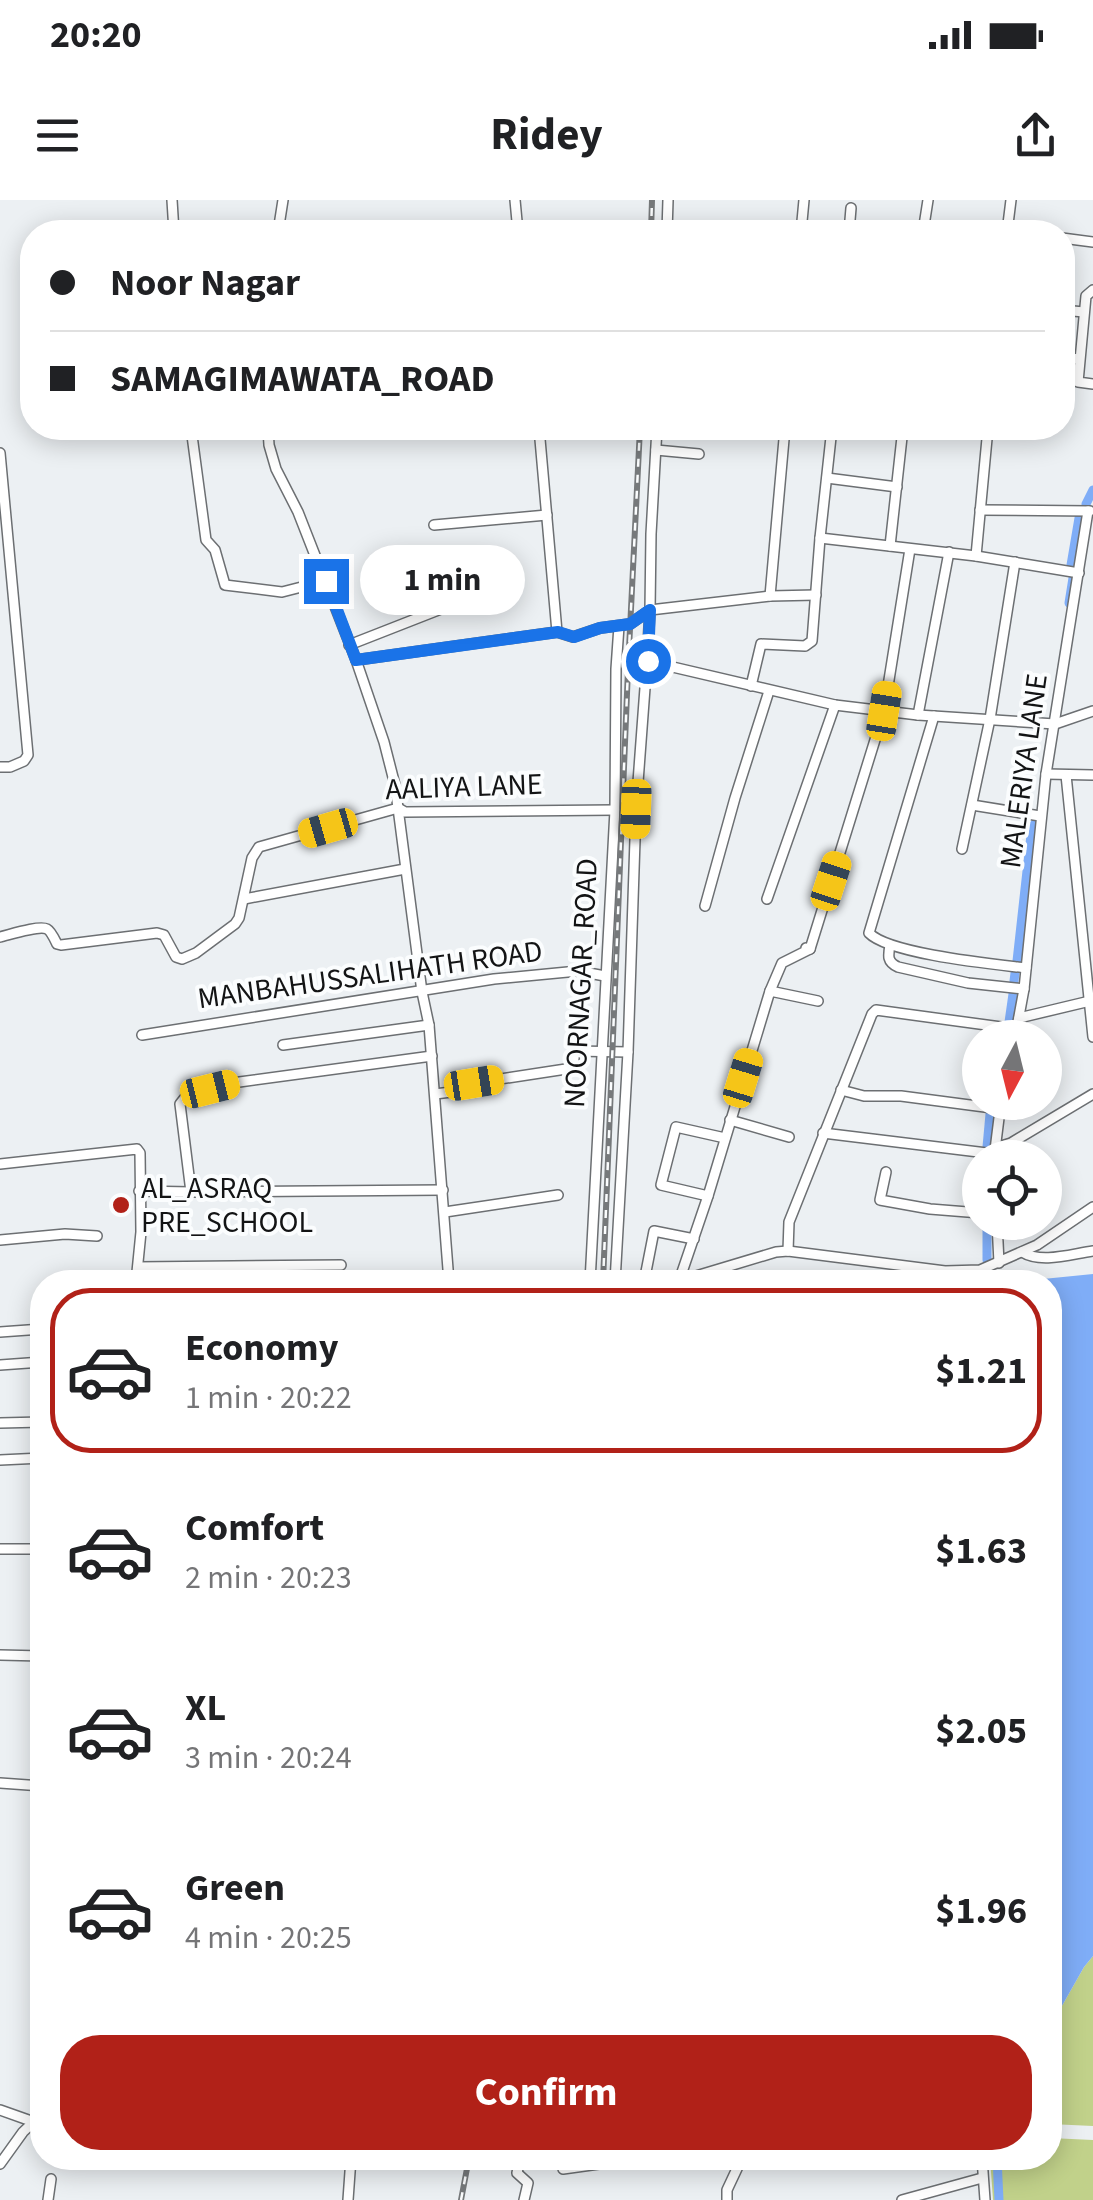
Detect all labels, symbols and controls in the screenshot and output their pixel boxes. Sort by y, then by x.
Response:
text: 20:20 [50,8,142,62]
text: Ridey [490,103,603,167]
icon: menu [30,108,85,163]
icon: share [1008,108,1063,163]
text: Noor Nagar [110,256,300,310]
text: SAMAGIMAWATA_ROAD [110,352,495,406]
callout: 1 min [361,546,526,616]
text: 1 min [404,557,481,603]
route end [304,559,349,604]
route start [626,639,671,684]
street label: MALERIYA LANE [989,671,1059,871]
car [864,679,904,743]
street label: AALIYA LANE [385,763,543,811]
car [620,778,652,840]
car [295,805,361,851]
car [807,848,855,914]
street label: NOORNAGAR_ROAD [553,857,609,1109]
street label: MANBAHUSSALIHATH ROAD [195,930,545,1020]
north arrow [962,1020,1062,1120]
map controls [962,1020,1062,1240]
car [720,1045,766,1111]
car [442,1063,506,1103]
car [177,1067,243,1111]
button: locate [962,1140,1062,1240]
place label: AL_ASRAQ PRE_SCHOOL [141,1167,313,1244]
marker: AL_ASRAQ PRE_SCHOOL [110,1194,132,1216]
text: Economy [185,1321,338,1375]
icon: car [65,1326,155,1416]
text: $1.21 [935,1344,1027,1398]
text: 1 min · 20:22 [185,1375,352,1421]
text: Comfort [185,1501,324,1555]
icon: car [65,1506,155,1596]
text: $1.63 [935,1524,1027,1578]
text: 2 min · 20:23 [185,1555,352,1601]
text: XL [185,1681,226,1735]
icon: car [65,1686,155,1776]
text: $2.05 [935,1704,1027,1758]
text: 3 min · 20:24 [185,1735,352,1781]
text: Green [185,1861,285,1915]
icon: car [65,1866,155,1956]
text: $1.96 [935,1884,1027,1938]
text: 4 min · 20:25 [185,1915,352,1961]
button: Confirm [60,2035,1032,2150]

